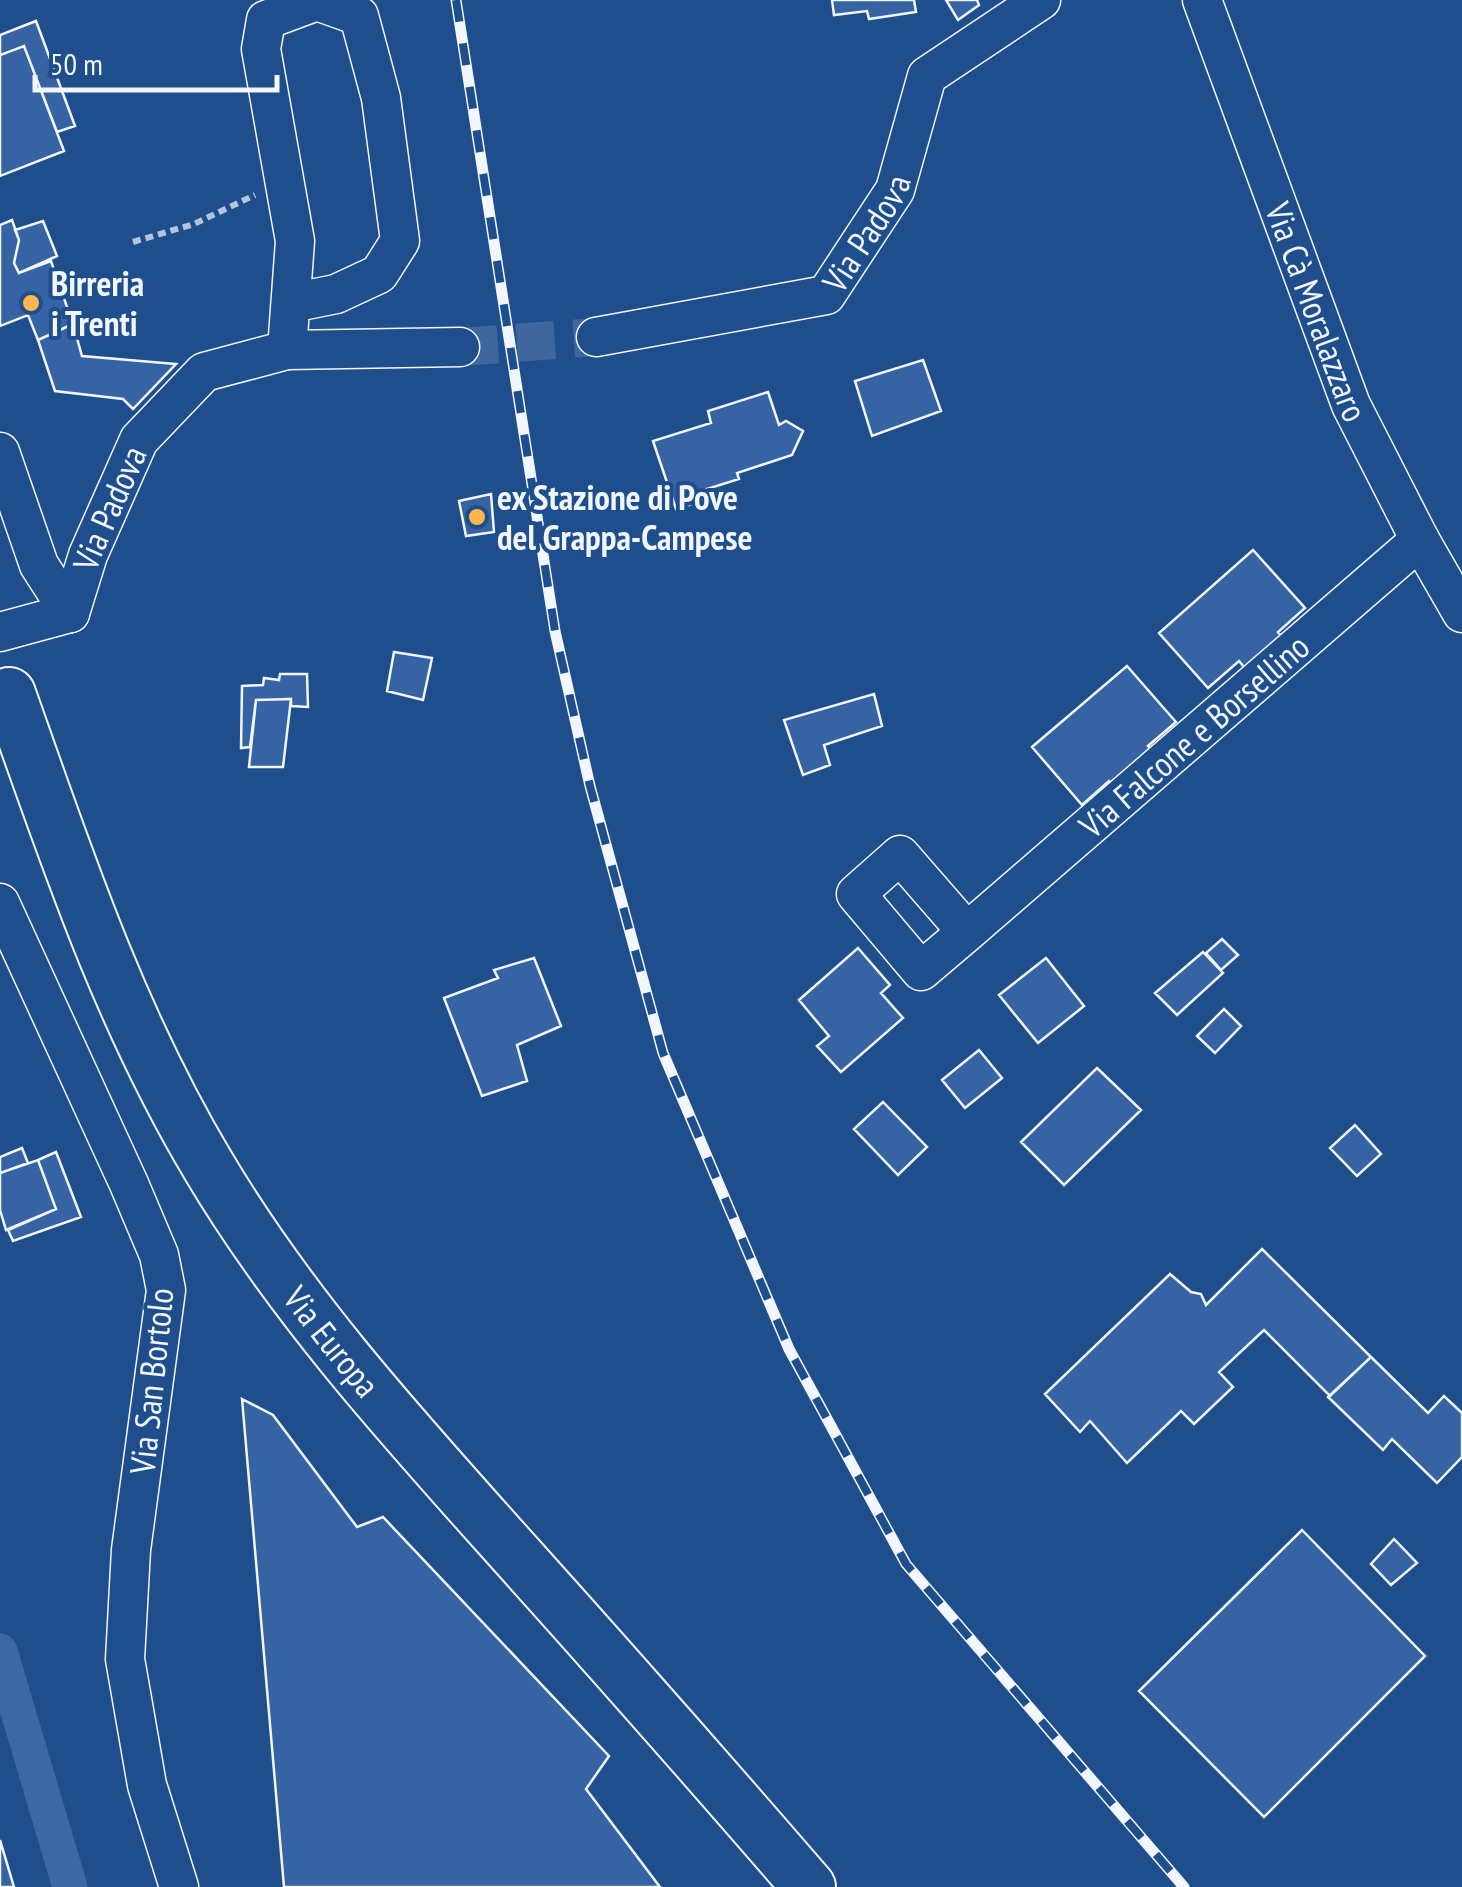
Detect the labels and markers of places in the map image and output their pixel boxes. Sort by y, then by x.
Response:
place label: Birreria i Trenti [51,260,144,346]
marker: Birreria i Trenti [20,292,42,314]
place label: ex Stazione di Pove del Grappa-Campese [497,474,753,560]
marker: ex Stazione di Pove del Grappa-Campese [466,506,488,528]

